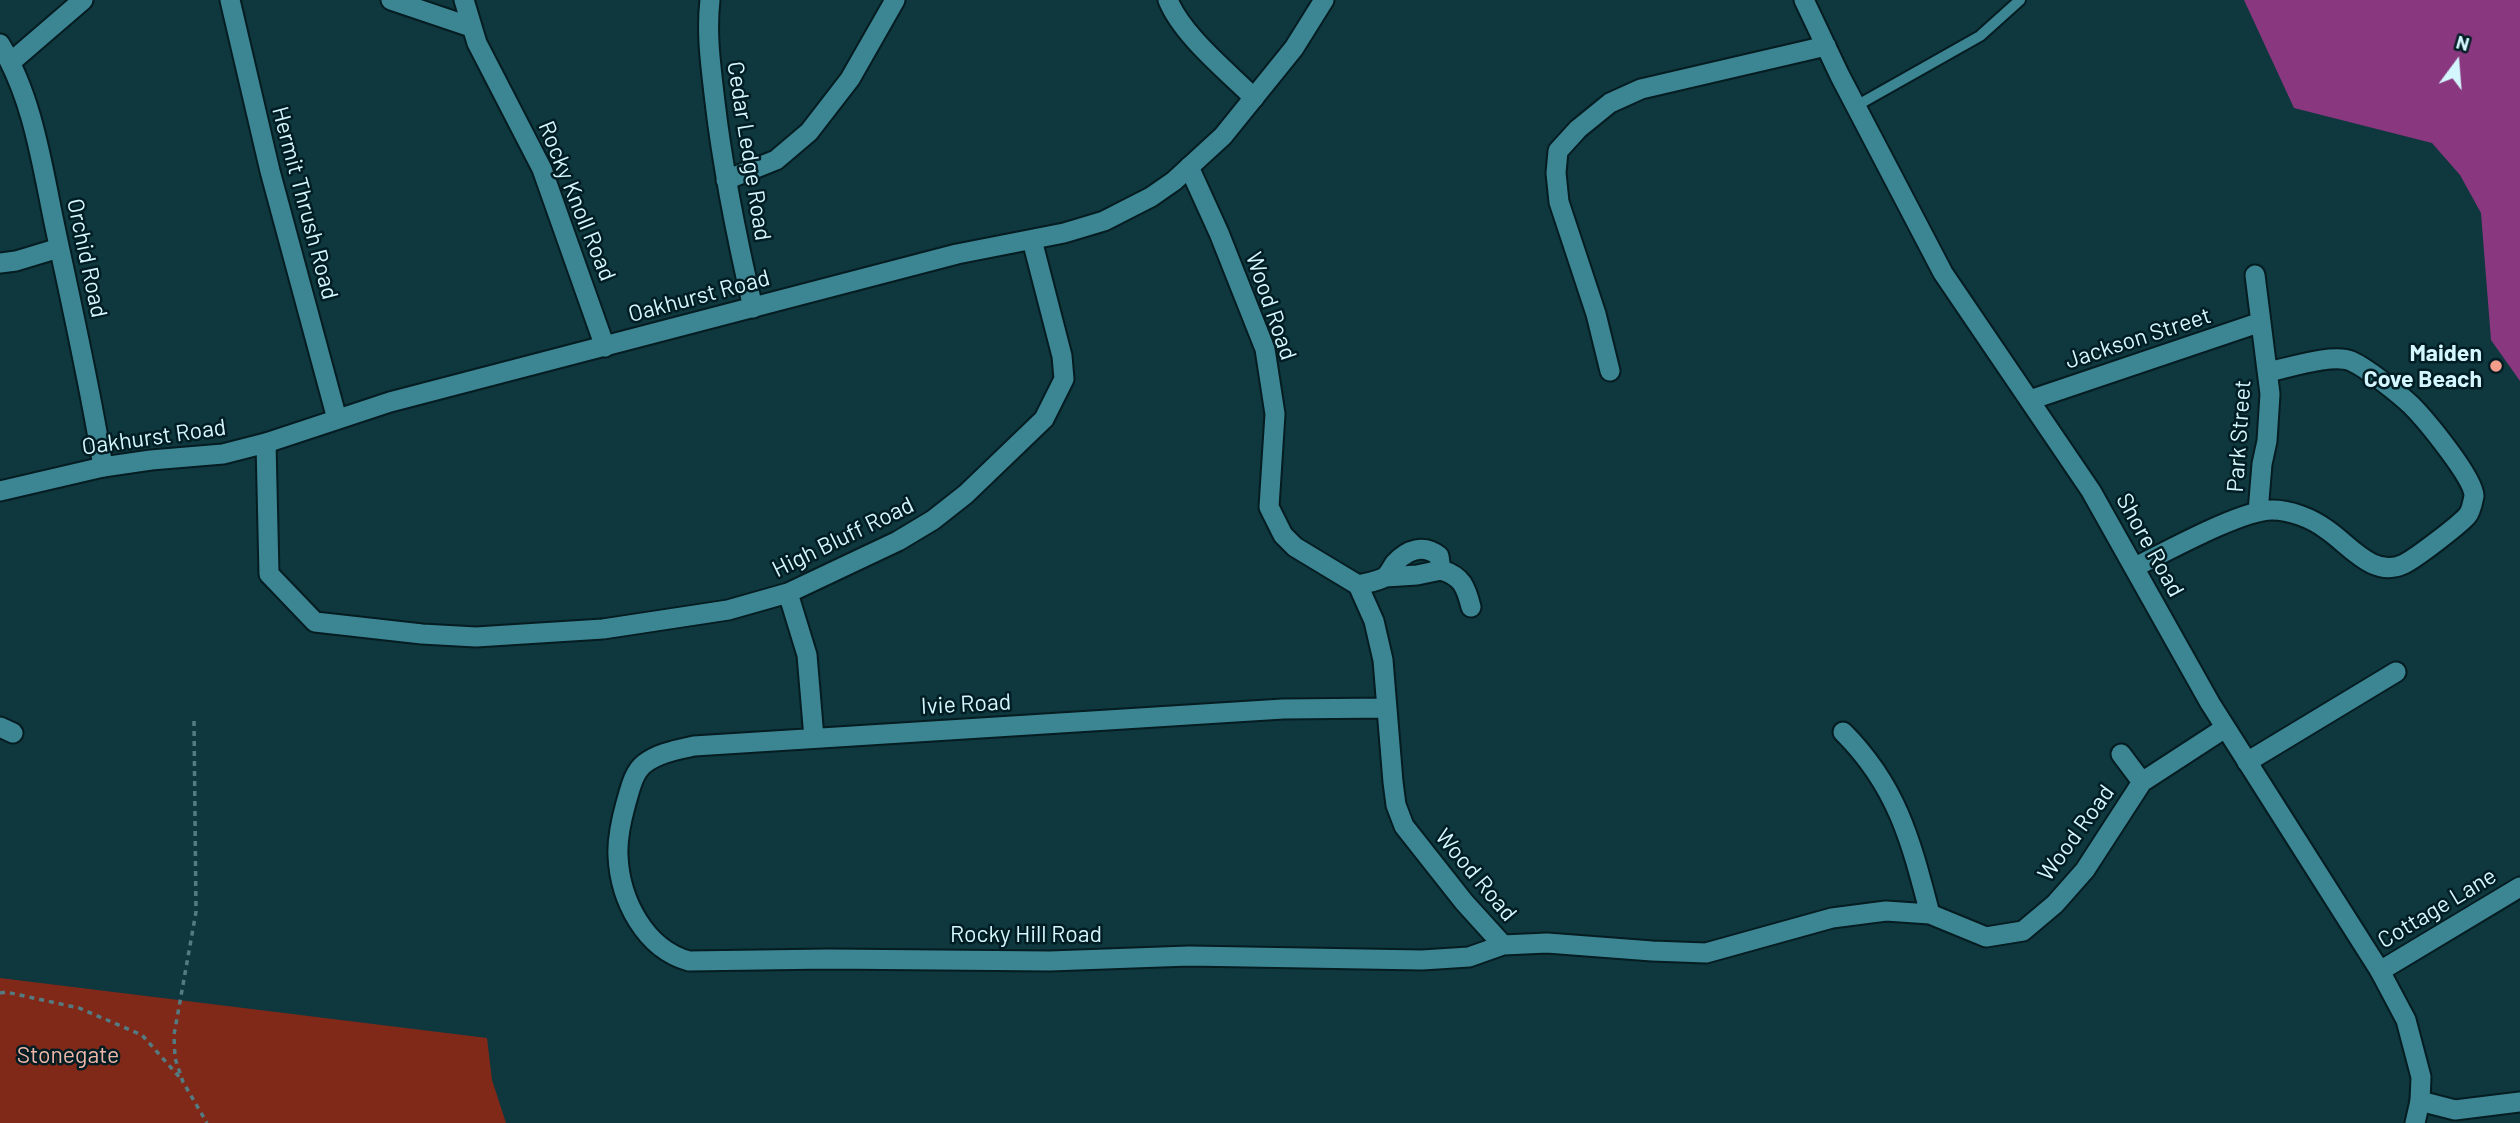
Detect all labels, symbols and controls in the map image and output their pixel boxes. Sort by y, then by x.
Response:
north arrow [2422,28,2492,98]
text: N [2454,30,2472,55]
street label: Cedar Ledge Road [721,59,777,243]
street label: Hermit Thrush Road [266,103,344,303]
street label: Rocky Knoll Road [532,117,622,285]
street label: Orchid Road [61,196,113,320]
street label: Wood Road [1240,248,1302,364]
street label: Oakhurst Road [625,264,773,328]
street label: Jackson Street [2062,301,2214,375]
place label: Maiden Cove Beach [2364,339,2482,393]
marker: Maiden Cove Beach [2488,358,2504,374]
street label: Park Street [2221,379,2257,493]
street label: Oakhurst Road [80,413,228,461]
street label: Shore Road [2110,488,2190,602]
street label: High Bluff Road [768,491,918,583]
street label: Ivie Road [920,688,1012,720]
street label: Wood Road [2032,780,2120,886]
street label: Wood Road [1429,823,1523,927]
street label: Cottage Lane [2373,862,2501,954]
street label: Rocky Hill Road [950,920,1102,948]
park label: Stonegate [17,1041,119,1069]

